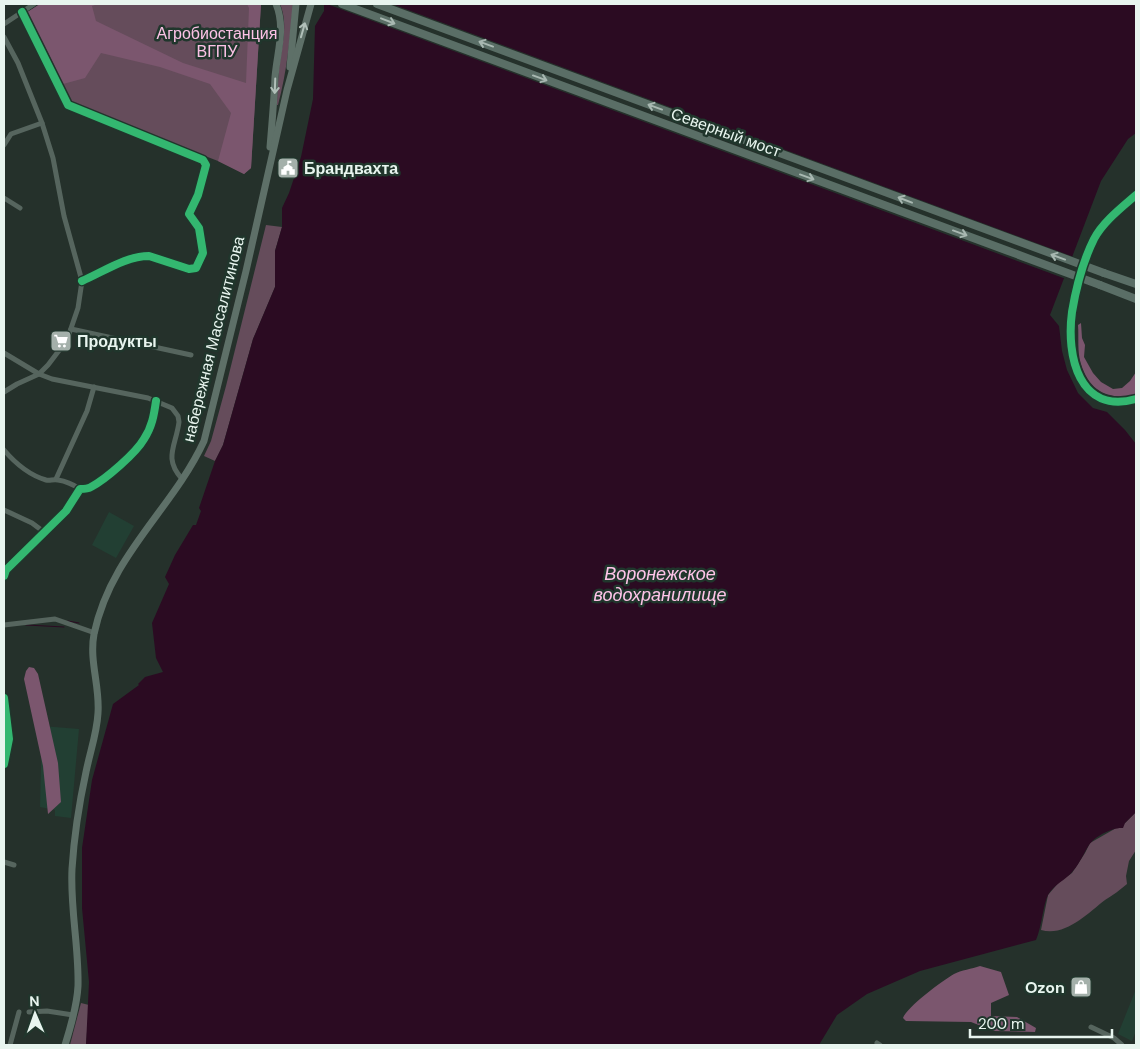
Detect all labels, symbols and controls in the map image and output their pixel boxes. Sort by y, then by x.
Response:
one-way arrow [380,17,395,26]
one-way arrow [299,22,309,38]
park label: Агробиостанция ВГПУ [157,23,277,62]
one-way arrow [479,39,494,48]
one-way arrow [532,74,547,83]
one-way arrow [270,78,280,94]
one-way arrow [647,102,663,111]
street label: Северный мост [668,103,784,162]
public building icon: Брандвахта [276,156,300,180]
place label: Брандвахта [304,158,398,179]
one-way arrow [799,173,815,182]
one-way arrow [898,195,914,204]
one-way arrow [951,229,967,238]
street label: набережная Массалитинова [178,234,249,444]
one-way arrow [1051,252,1066,261]
supermarket icon: Продукты [49,329,73,353]
place label: Продукты [77,331,157,352]
water label: Воронежское водохранилище [593,562,727,607]
shop icon: Ozon [1069,975,1093,999]
place label: Ozon [1025,977,1065,998]
north arrow [10,989,60,1039]
text: N [29,992,40,1010]
scale bar [970,1006,1112,1038]
text: 200 m [978,1014,1024,1034]

